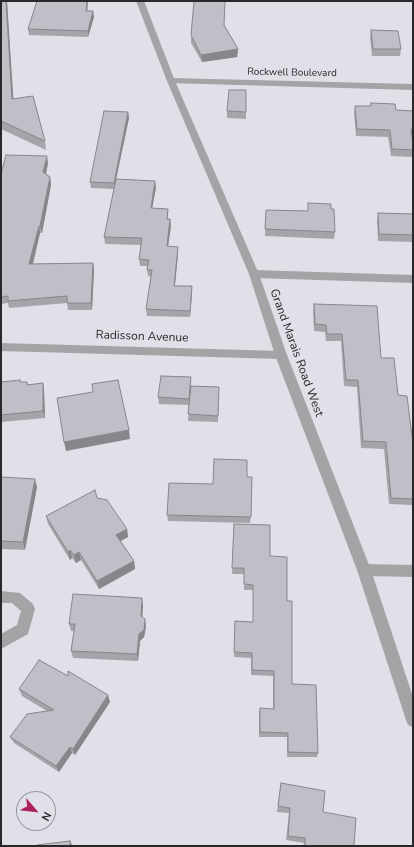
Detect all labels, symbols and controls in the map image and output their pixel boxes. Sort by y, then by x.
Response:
street label: Rockwell Boulevard [247,66,337,80]
street label: Grand Marais Road West [266,287,326,419]
street label: Radisson Avenue [95,328,189,346]
north arrow [16,791,56,831]
text: N [38,809,55,824]

